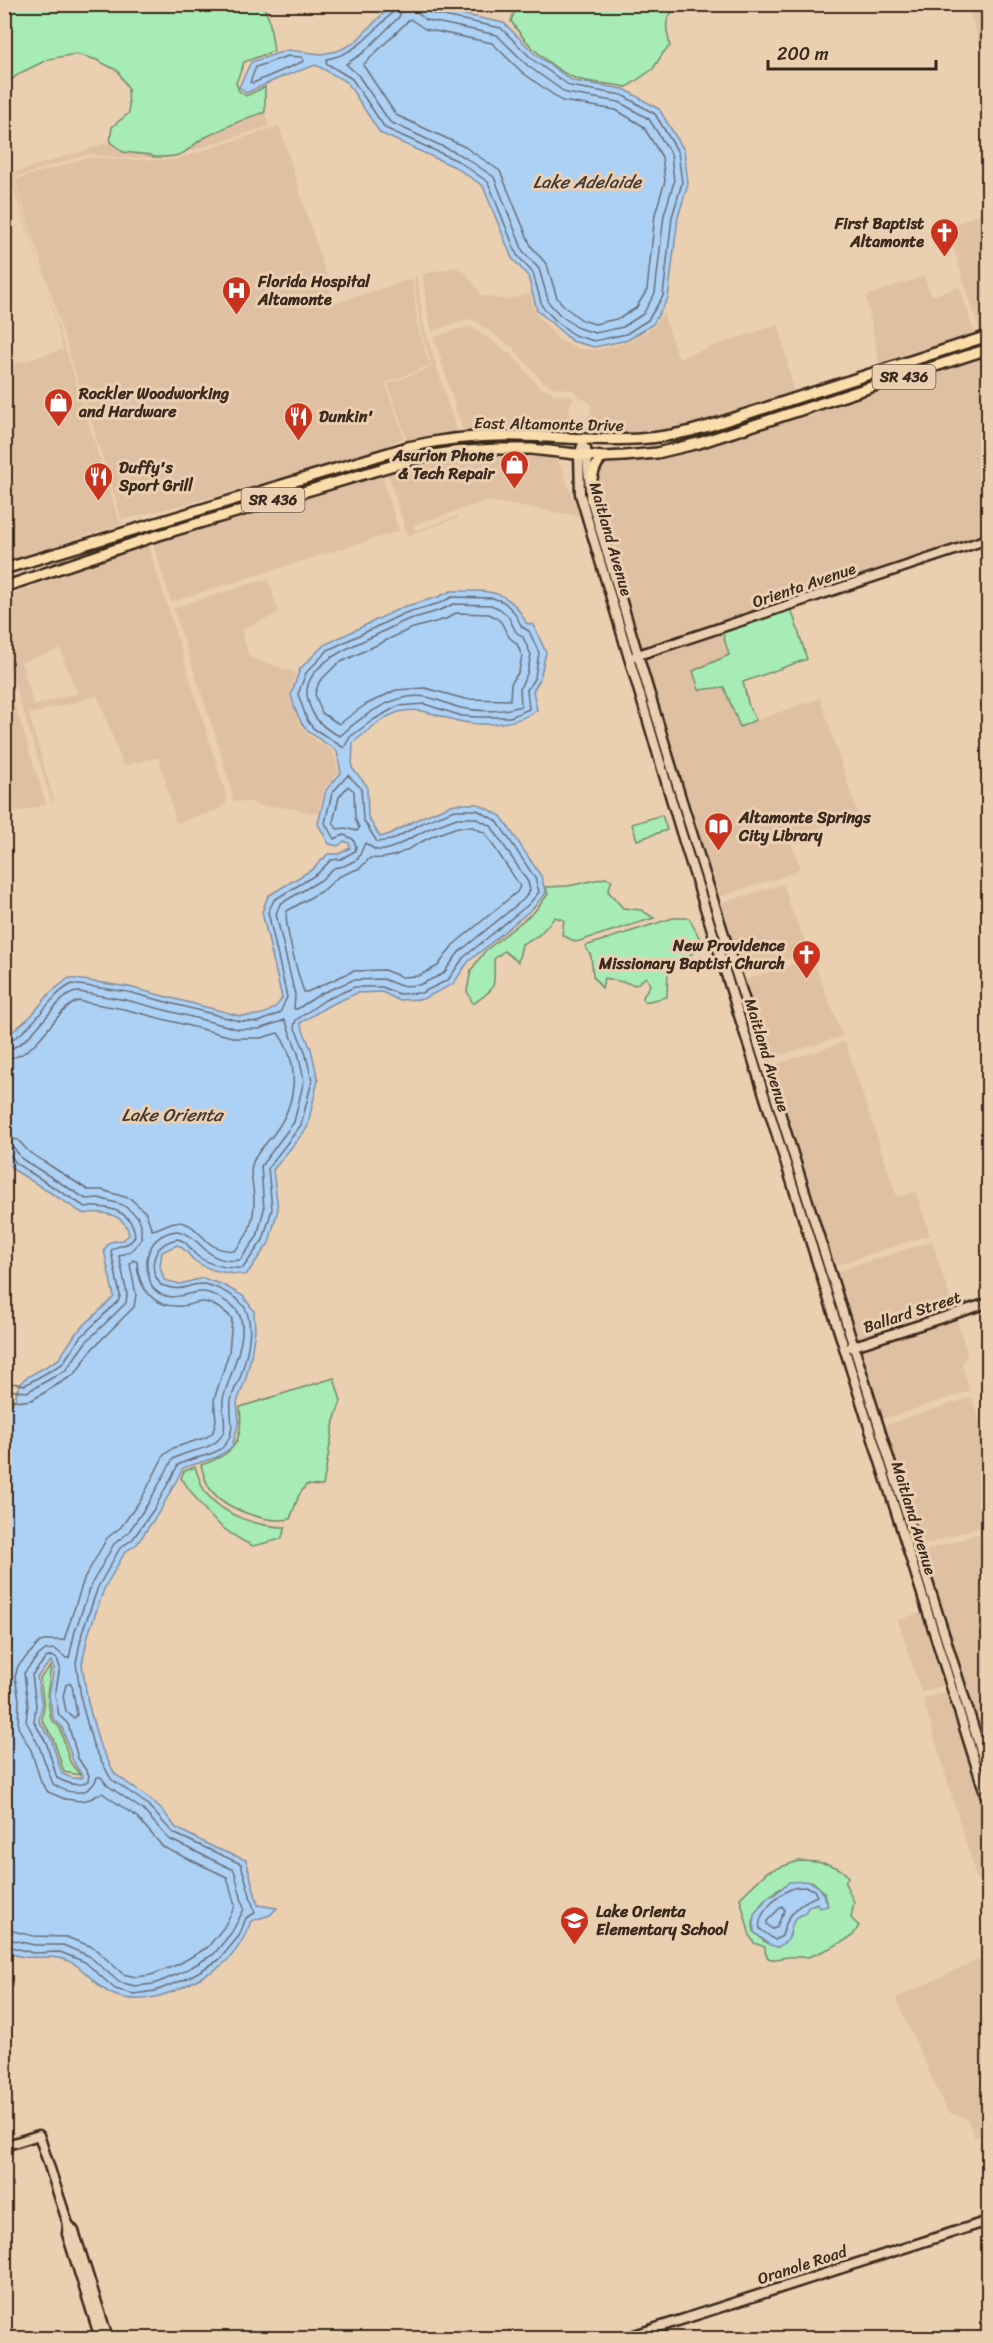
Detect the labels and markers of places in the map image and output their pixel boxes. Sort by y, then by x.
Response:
place label: First Baptist Altamonte [834,209,924,256]
church icon: First Baptist Altamonte [929,216,961,258]
place label: Florida Hospital Altamonte [257,267,371,314]
hospital icon: Florida Hospital Altamonte [221,274,253,316]
place label: Rockler Woodworking and Hardware [78,379,230,426]
shop icon: Rockler Woodworking and Hardware [42,386,74,428]
restaurant icon: Dunkin' [282,400,314,442]
place label: Dunkin' [319,402,373,431]
place label: Asurion Phone & Tech Repair [392,441,495,488]
shop icon: Asurion Phone & Tech Repair [499,448,531,490]
place label: Duffy's Sport Grill [118,453,194,500]
restaurant icon: Duffy's Sport Grill [82,460,114,502]
place label: Altamonte Springs City Library [738,803,871,850]
library icon: Altamonte Springs City Library [702,810,734,852]
place label: New Providence Missionary Baptist Church [598,931,786,978]
church icon: New Providence Missionary Baptist Church [790,938,822,980]
place label: Lake Orienta Elementary School [596,1897,729,1944]
school or university icon: Lake Orienta Elementary School [559,1904,591,1946]

